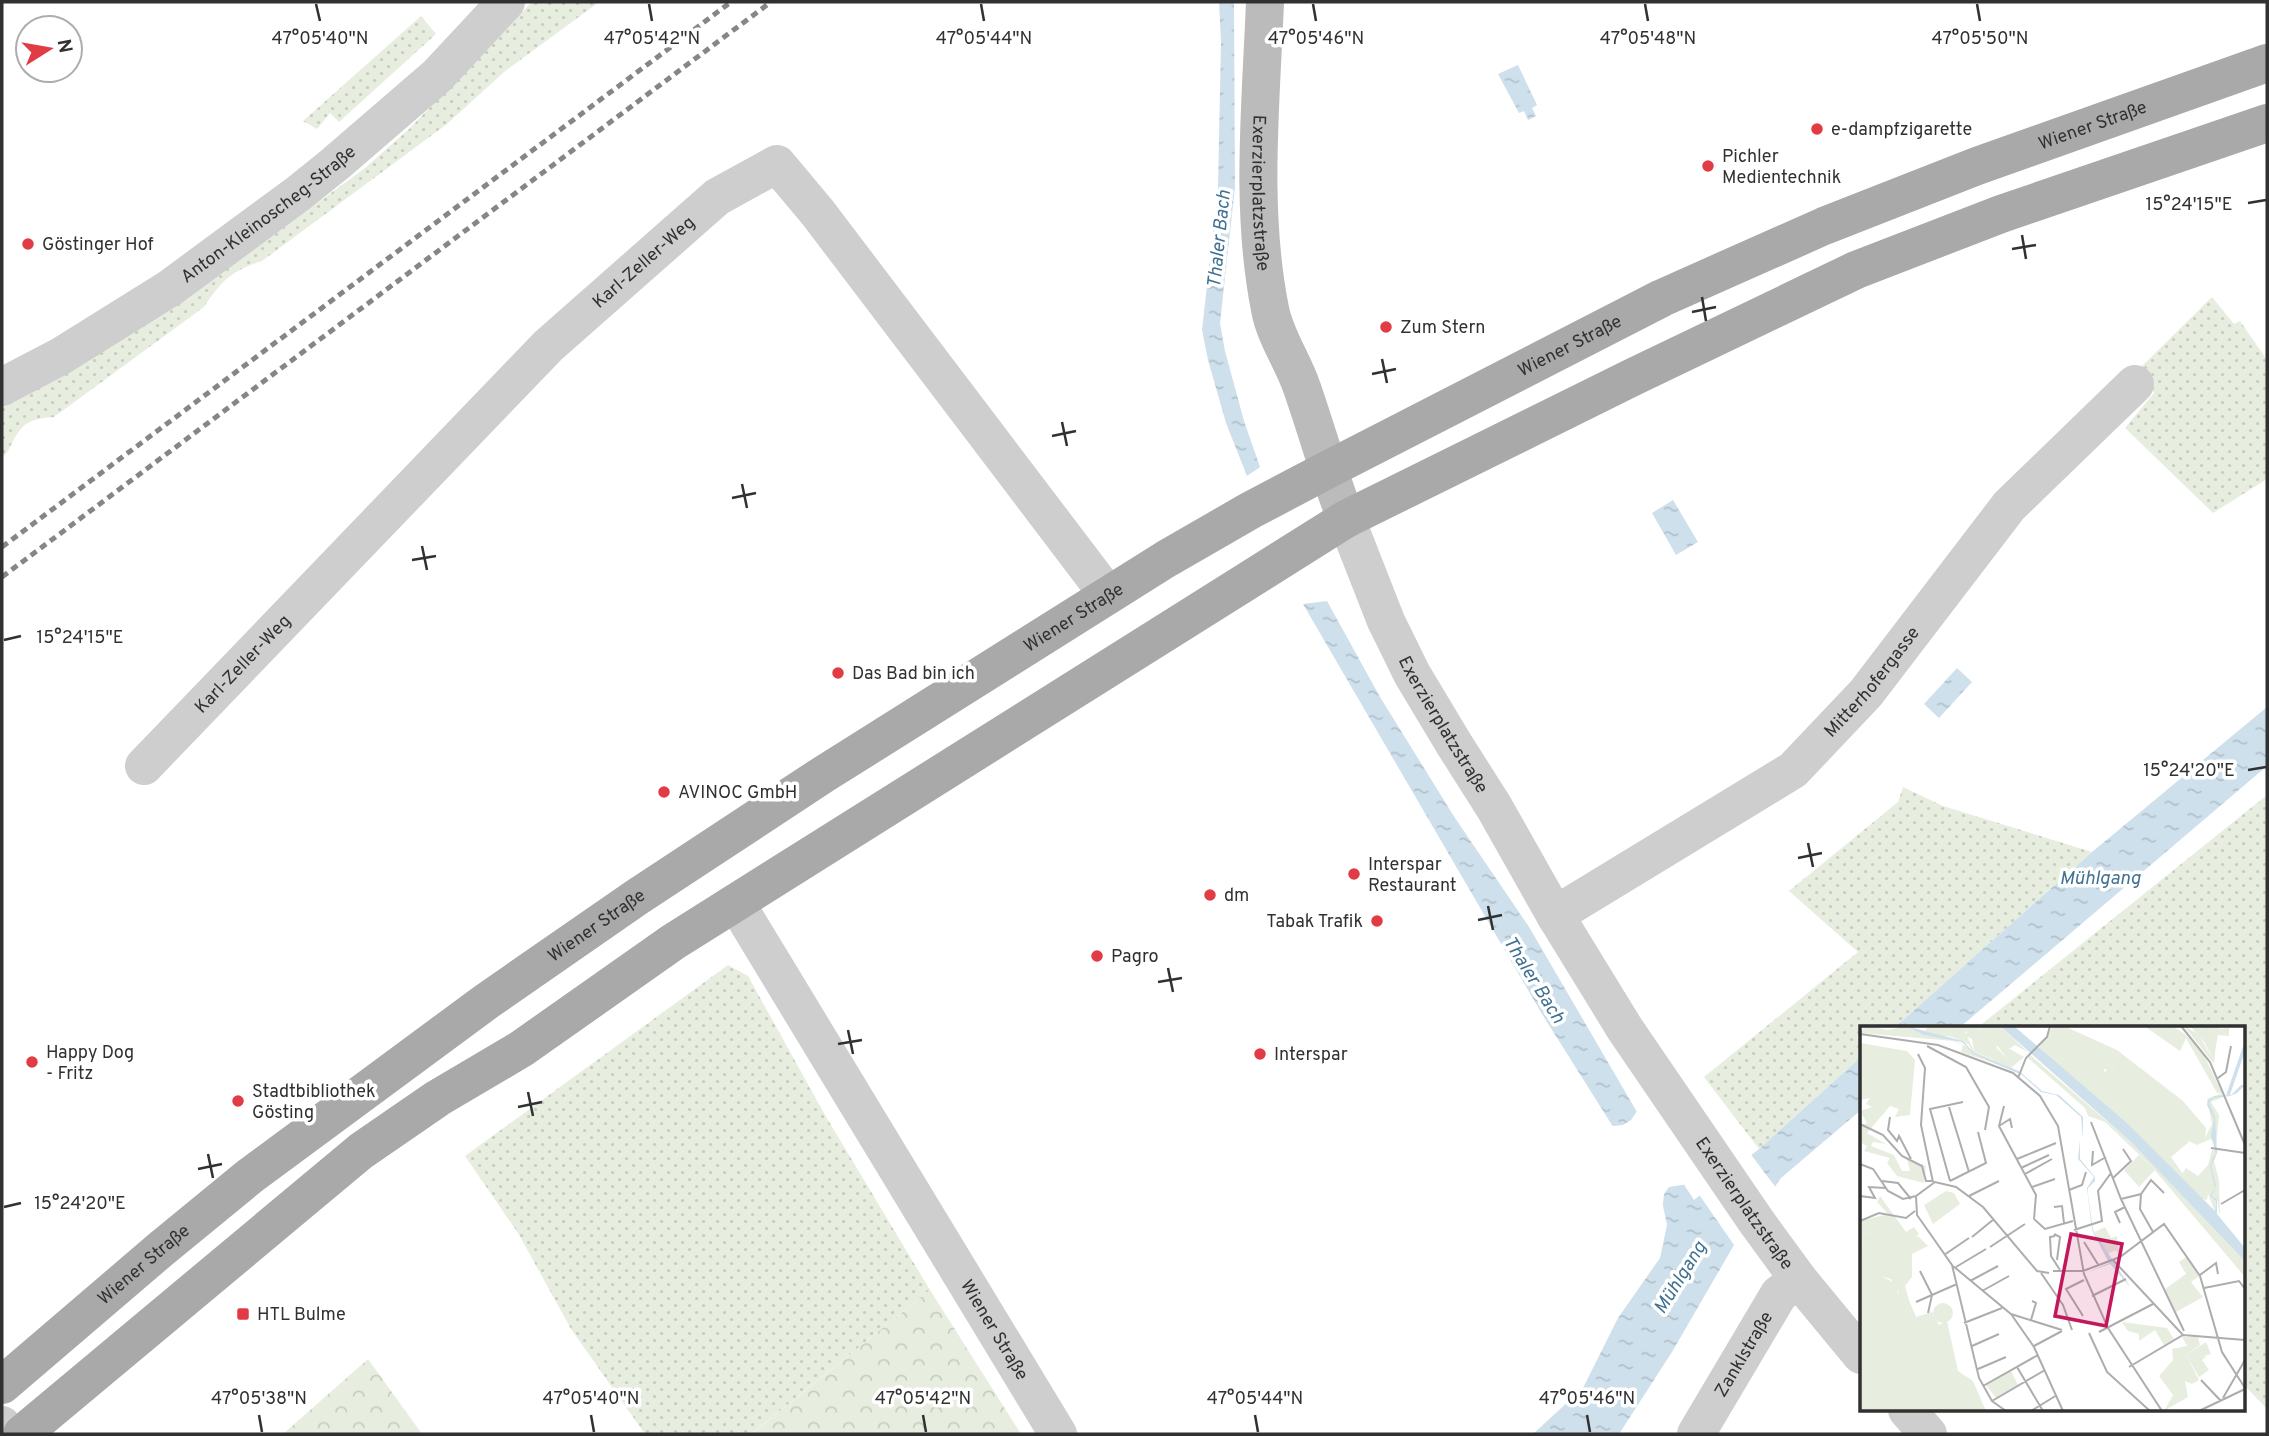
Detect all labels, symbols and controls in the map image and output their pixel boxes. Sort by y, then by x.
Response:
north arrow [14,14,84,84]
text: 47°05'40"N [271,28,369,51]
text: 47°05'42"N [604,28,700,51]
text: 47°05'44"N [936,28,1032,51]
text: 47°05'46"N [1268,28,1364,51]
text: 47°05'48"N [1600,28,1696,51]
text: 47°05'50"N [1931,28,2029,51]
text: N [51,37,77,55]
street label: Wiener Straße [2036,97,2150,156]
street label: Exerzierplatzstraße [1245,114,1274,272]
place label: e-dampfzigarette [1831,119,1972,142]
marker: e-dampfzigarette [1809,121,1825,137]
street label: Anton-Kleinoscheg-Straße [177,141,361,289]
place label: Pichler Medientechnik [1722,146,1841,190]
marker: Pichler Medientechnik [1700,158,1716,174]
water label: Thaler Bach [1203,188,1237,289]
text: 15°24'15"E [2145,194,2233,217]
street label: Karl-Zeller-Weg [588,212,700,314]
place label: Göstinger Hof [42,234,154,257]
marker: Göstinger Hof [20,236,36,252]
street label: Wiener Straße [1515,311,1626,383]
place label: Zum Stern [1400,317,1485,340]
marker: Zum Stern [1378,319,1394,335]
street label: Wiener Straße [1020,578,1128,658]
street label: Karl-Zeller-Weg [191,610,296,719]
street label: Mitterhofergasse [1820,623,1925,743]
text: 15°24'15"E [36,627,124,650]
street label: Exerzierplatzstraße [1392,653,1492,798]
place label: Das Bad bin ich [852,663,975,686]
marker: Das Bad bin ich [830,665,846,681]
text: 15°24'20"E [2143,760,2235,783]
place label: AVINOC GmbH [678,782,797,805]
marker: AVINOC GmbH [656,784,672,800]
place label: Interspar Restaurant [1368,854,1457,898]
marker: Interspar Restaurant [1346,866,1362,882]
water label: Mühlgang [2059,867,2141,891]
street label: Wiener Straße [544,885,650,968]
place label: dm [1224,885,1249,908]
marker: dm [1202,887,1218,903]
place label: Tabak Trafik [1266,911,1363,934]
marker: Tabak Trafik [1369,913,1385,929]
water label: Thaler Bach [1497,932,1570,1029]
place label: Pagro [1111,946,1159,969]
marker: Pagro [1089,948,1105,964]
inset map [1860,1026,2244,1412]
place label: Happy Dog - Fritz [46,1042,134,1086]
place label: Interspar [1274,1044,1348,1067]
marker: Interspar [1252,1046,1268,1062]
marker: Happy Dog - Fritz [24,1054,40,1070]
place label: Stadtbibliothek Gösting [252,1081,376,1125]
marker: Stadtbibliothek Gösting [230,1093,246,1109]
street label: Exerzierplatzstraße [1689,1133,1798,1275]
text: 15°24'20"E [34,1193,126,1216]
street label: Wiener Straße [94,1220,195,1311]
water label: Mühlgang [1649,1237,1713,1319]
street label: Wiener Straße [954,1276,1033,1385]
place label: HTL Bulme [257,1304,346,1327]
marker: HTL Bulme [235,1306,251,1322]
street label: Zanklstraße [1710,1308,1779,1402]
text: 47°05'38"N [211,1388,307,1411]
text: 47°05'40"N [542,1388,640,1411]
text: 47°05'42"N [875,1388,971,1411]
text: 47°05'44"N [1207,1388,1303,1411]
text: 47°05'46"N [1539,1388,1635,1411]

